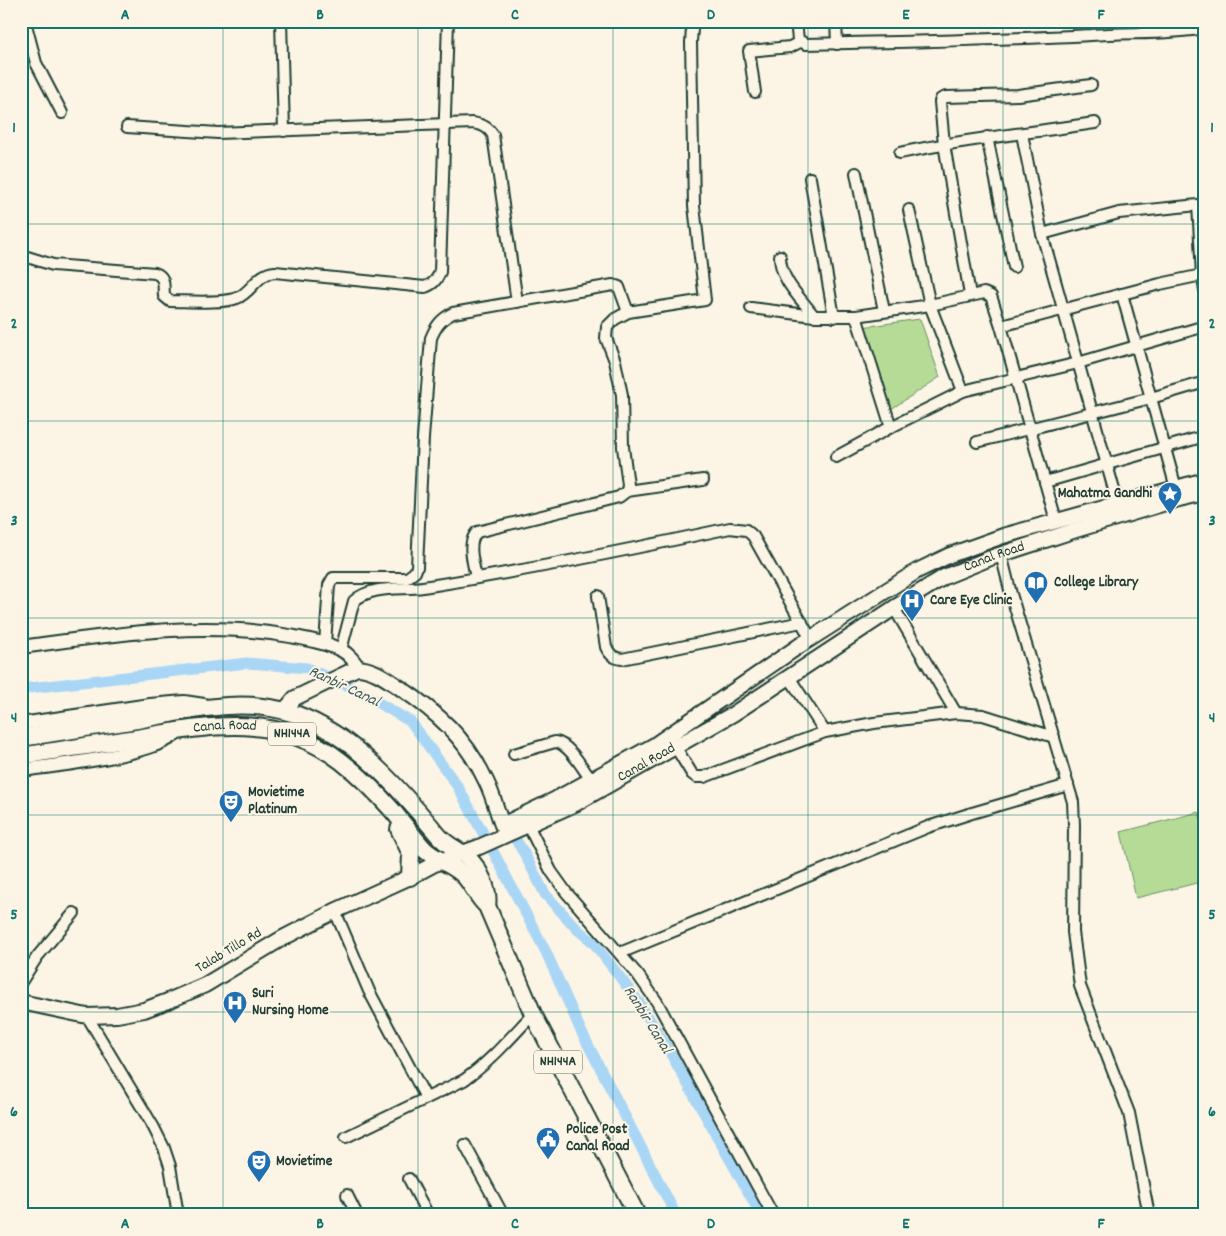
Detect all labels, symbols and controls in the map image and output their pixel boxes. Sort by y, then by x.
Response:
text: A [121,4,130,27]
text: B [316,4,324,27]
text: C [511,4,519,27]
text: D [707,4,716,27]
text: E [902,4,910,27]
text: F [1097,4,1105,27]
text: 1 [12,117,16,140]
text: 1 [1210,117,1214,140]
text: 2 [11,313,18,336]
text: 2 [1209,313,1216,336]
place icon: Mahatma Gandhi [1157,481,1183,515]
place label: Mahatma Gandhi [1058,483,1152,505]
text: 3 [10,510,18,533]
text: 3 [1208,510,1216,533]
street label: Canal Road [960,536,1028,579]
library icon: College Library [1023,570,1049,604]
place label: College Library [1054,572,1139,594]
hospital icon: Care Eye Clinic [899,588,925,622]
place label: Care Eye Clinic [930,590,1012,612]
water label: Ranbir Canal [305,660,384,714]
text: 4 [11,707,17,730]
text: 4 [1209,707,1215,730]
street label: Canal Road [192,715,257,740]
road number: NH144A [268,722,316,746]
street label: Canal Road [614,738,680,789]
place label: Movietime Platinum [248,782,305,821]
theatre icon: Movietime Platinum [218,789,244,823]
text: 5 [10,904,18,927]
text: 5 [1208,904,1216,927]
street label: Talab Tillo Rd [192,923,266,979]
water label: Ranbir Canal [617,982,678,1059]
place label: Suri Nursing Home [252,983,329,1022]
hospital icon: Suri Nursing Home [222,990,248,1024]
road number: NH144A [534,1050,582,1074]
text: 6 [10,1101,18,1124]
text: 6 [1208,1101,1216,1124]
place label: Police Post Canal Road [566,1119,629,1158]
public building icon: Police Post Canal Road [535,1126,561,1160]
theatre icon: Movietime [246,1149,272,1183]
place label: Movietime [276,1151,333,1173]
text: A [121,1213,130,1236]
text: B [316,1213,324,1236]
text: C [511,1213,519,1236]
text: D [707,1213,716,1236]
text: E [902,1213,910,1236]
text: F [1097,1213,1105,1236]

